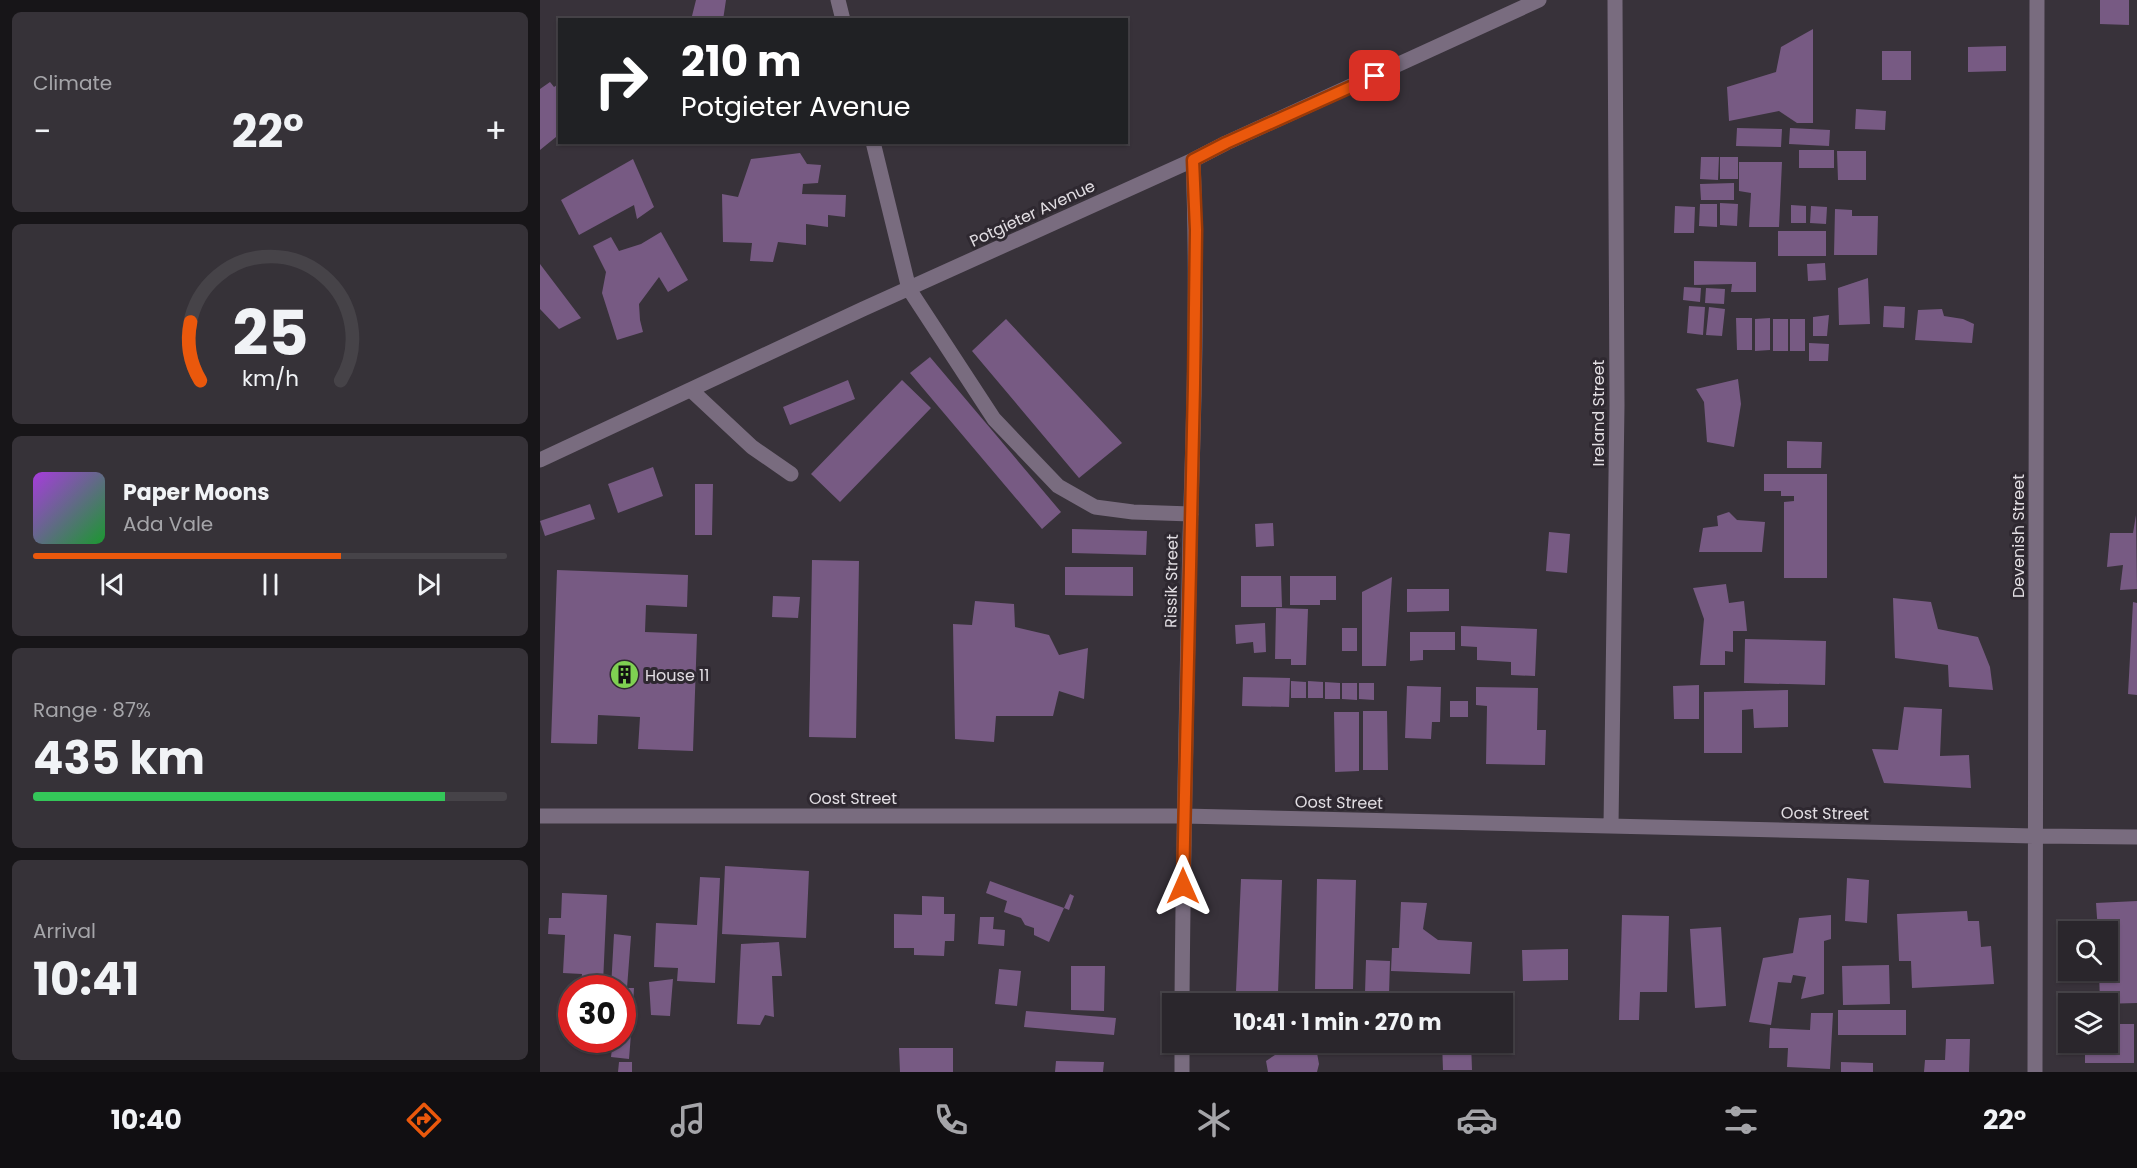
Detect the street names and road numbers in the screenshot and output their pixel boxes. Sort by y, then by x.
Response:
street label: Potgieter Avenue [966,174,1099,253]
street label: Ireland Street [1587,359,1610,466]
street label: Devenish Street [2007,474,2030,598]
street label: Rissik Street [1159,534,1184,628]
street label: Oost Street [809,787,897,810]
street label: Oost Street [1295,790,1383,815]
street label: Oost Street [1781,801,1869,826]

